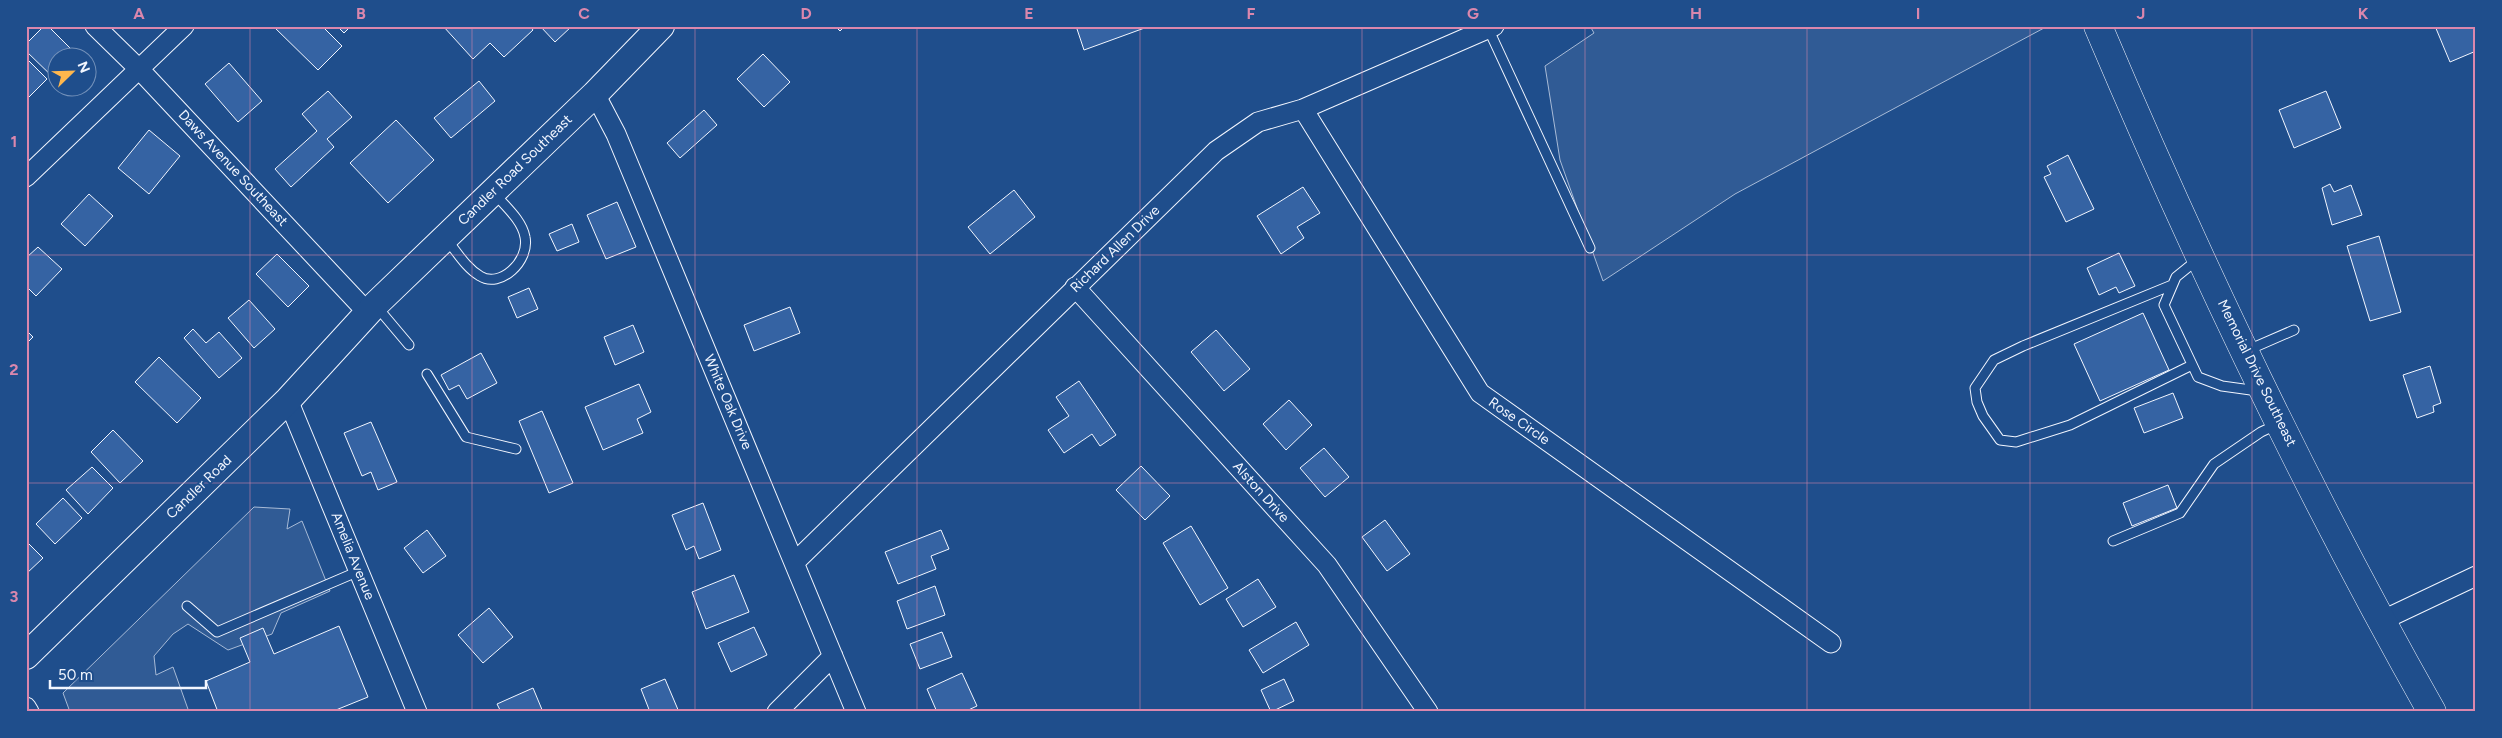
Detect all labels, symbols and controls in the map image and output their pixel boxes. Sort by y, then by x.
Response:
text: A [133,4,145,23]
text: B [356,4,366,23]
text: C [578,4,590,23]
text: D [800,4,812,23]
text: E [1024,4,1034,23]
text: F [1247,4,1256,23]
text: G [1467,4,1479,23]
text: H [1690,4,1702,23]
text: I [1916,4,1920,23]
text: J [2137,4,2145,23]
text: K [2358,4,2369,23]
north arrow [48,48,98,98]
text: N [74,59,93,75]
street label: Daws Avenue Southeast [175,106,291,230]
street label: Candler Road Southeast [454,111,576,229]
text: 1 [11,132,17,151]
street label: Richard Allen Drive [1067,202,1164,296]
street label: Memorial Drive Southeast [2214,297,2300,449]
street label: White Oak Drive [700,352,756,452]
text: 2 [9,360,19,379]
street label: Rose Circle [1485,394,1553,448]
street label: Candler Road [163,452,235,522]
street label: Alston Drive [1229,458,1293,526]
street label: Amelia Avenue [328,510,378,603]
text: 3 [10,587,19,606]
scale bar [50,658,206,690]
text: 50 m [58,666,93,684]

